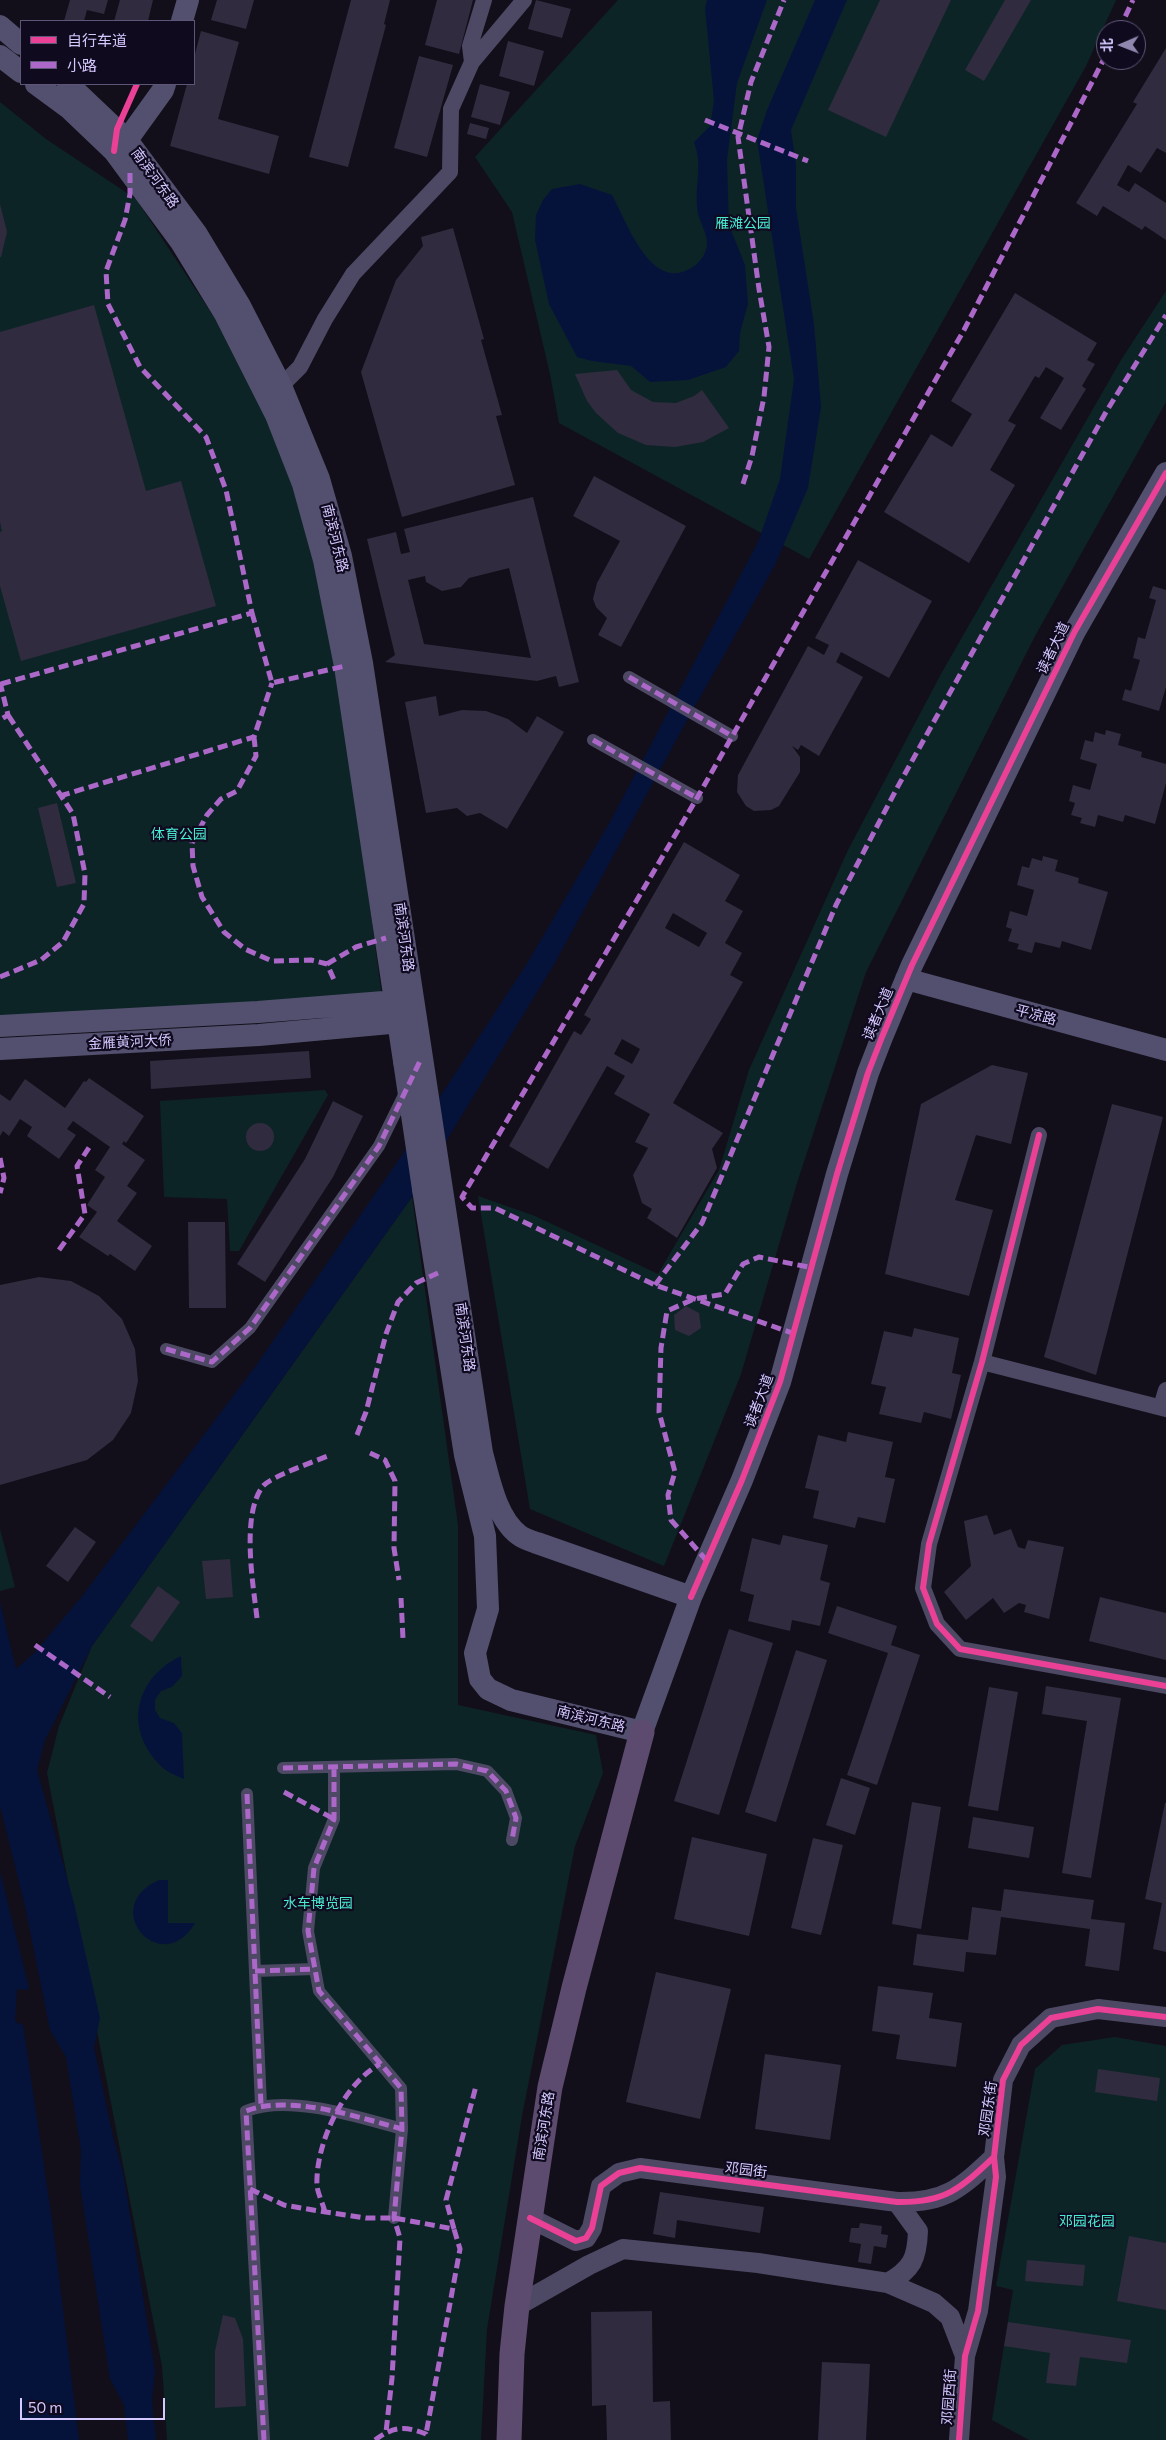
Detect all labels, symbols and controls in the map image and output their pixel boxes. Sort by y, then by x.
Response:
legend [20,20,195,85]
north arrow [1096,20,1146,70]
text: 自行车道 [67,31,127,49]
text: 北 [1098,38,1115,52]
text: 小路 [67,56,97,74]
street label: 南滨河东路 [128,145,182,211]
park label: 雁滩公园 [715,215,771,231]
street label: 南滨河东路 [318,502,352,574]
street label: 读者大道 [1033,619,1073,677]
park label: 体育公园 [151,826,207,842]
street label: 南滨河东路 [391,901,417,973]
street label: 读者大道 [859,985,897,1043]
street label: 平凉路 [1014,1001,1058,1029]
street label: 金雁黄河大侨 [88,1031,172,1053]
street label: 南滨河东路 [452,1301,478,1373]
street label: 读者大道 [741,1372,777,1430]
street label: 南滨河东路 [555,1702,627,1736]
park label: 水车博览园 [283,1895,353,1911]
street label: 邓园东街 [976,2080,1000,2138]
street label: 南滨河东路 [530,2090,558,2162]
street label: 邓园街 [724,2159,768,2181]
park label: 邓园花园 [1059,2213,1115,2229]
street label: 邓园西街 [939,2368,959,2426]
scale bar [22,2388,168,2420]
text: 50 m [28,2398,62,2416]

